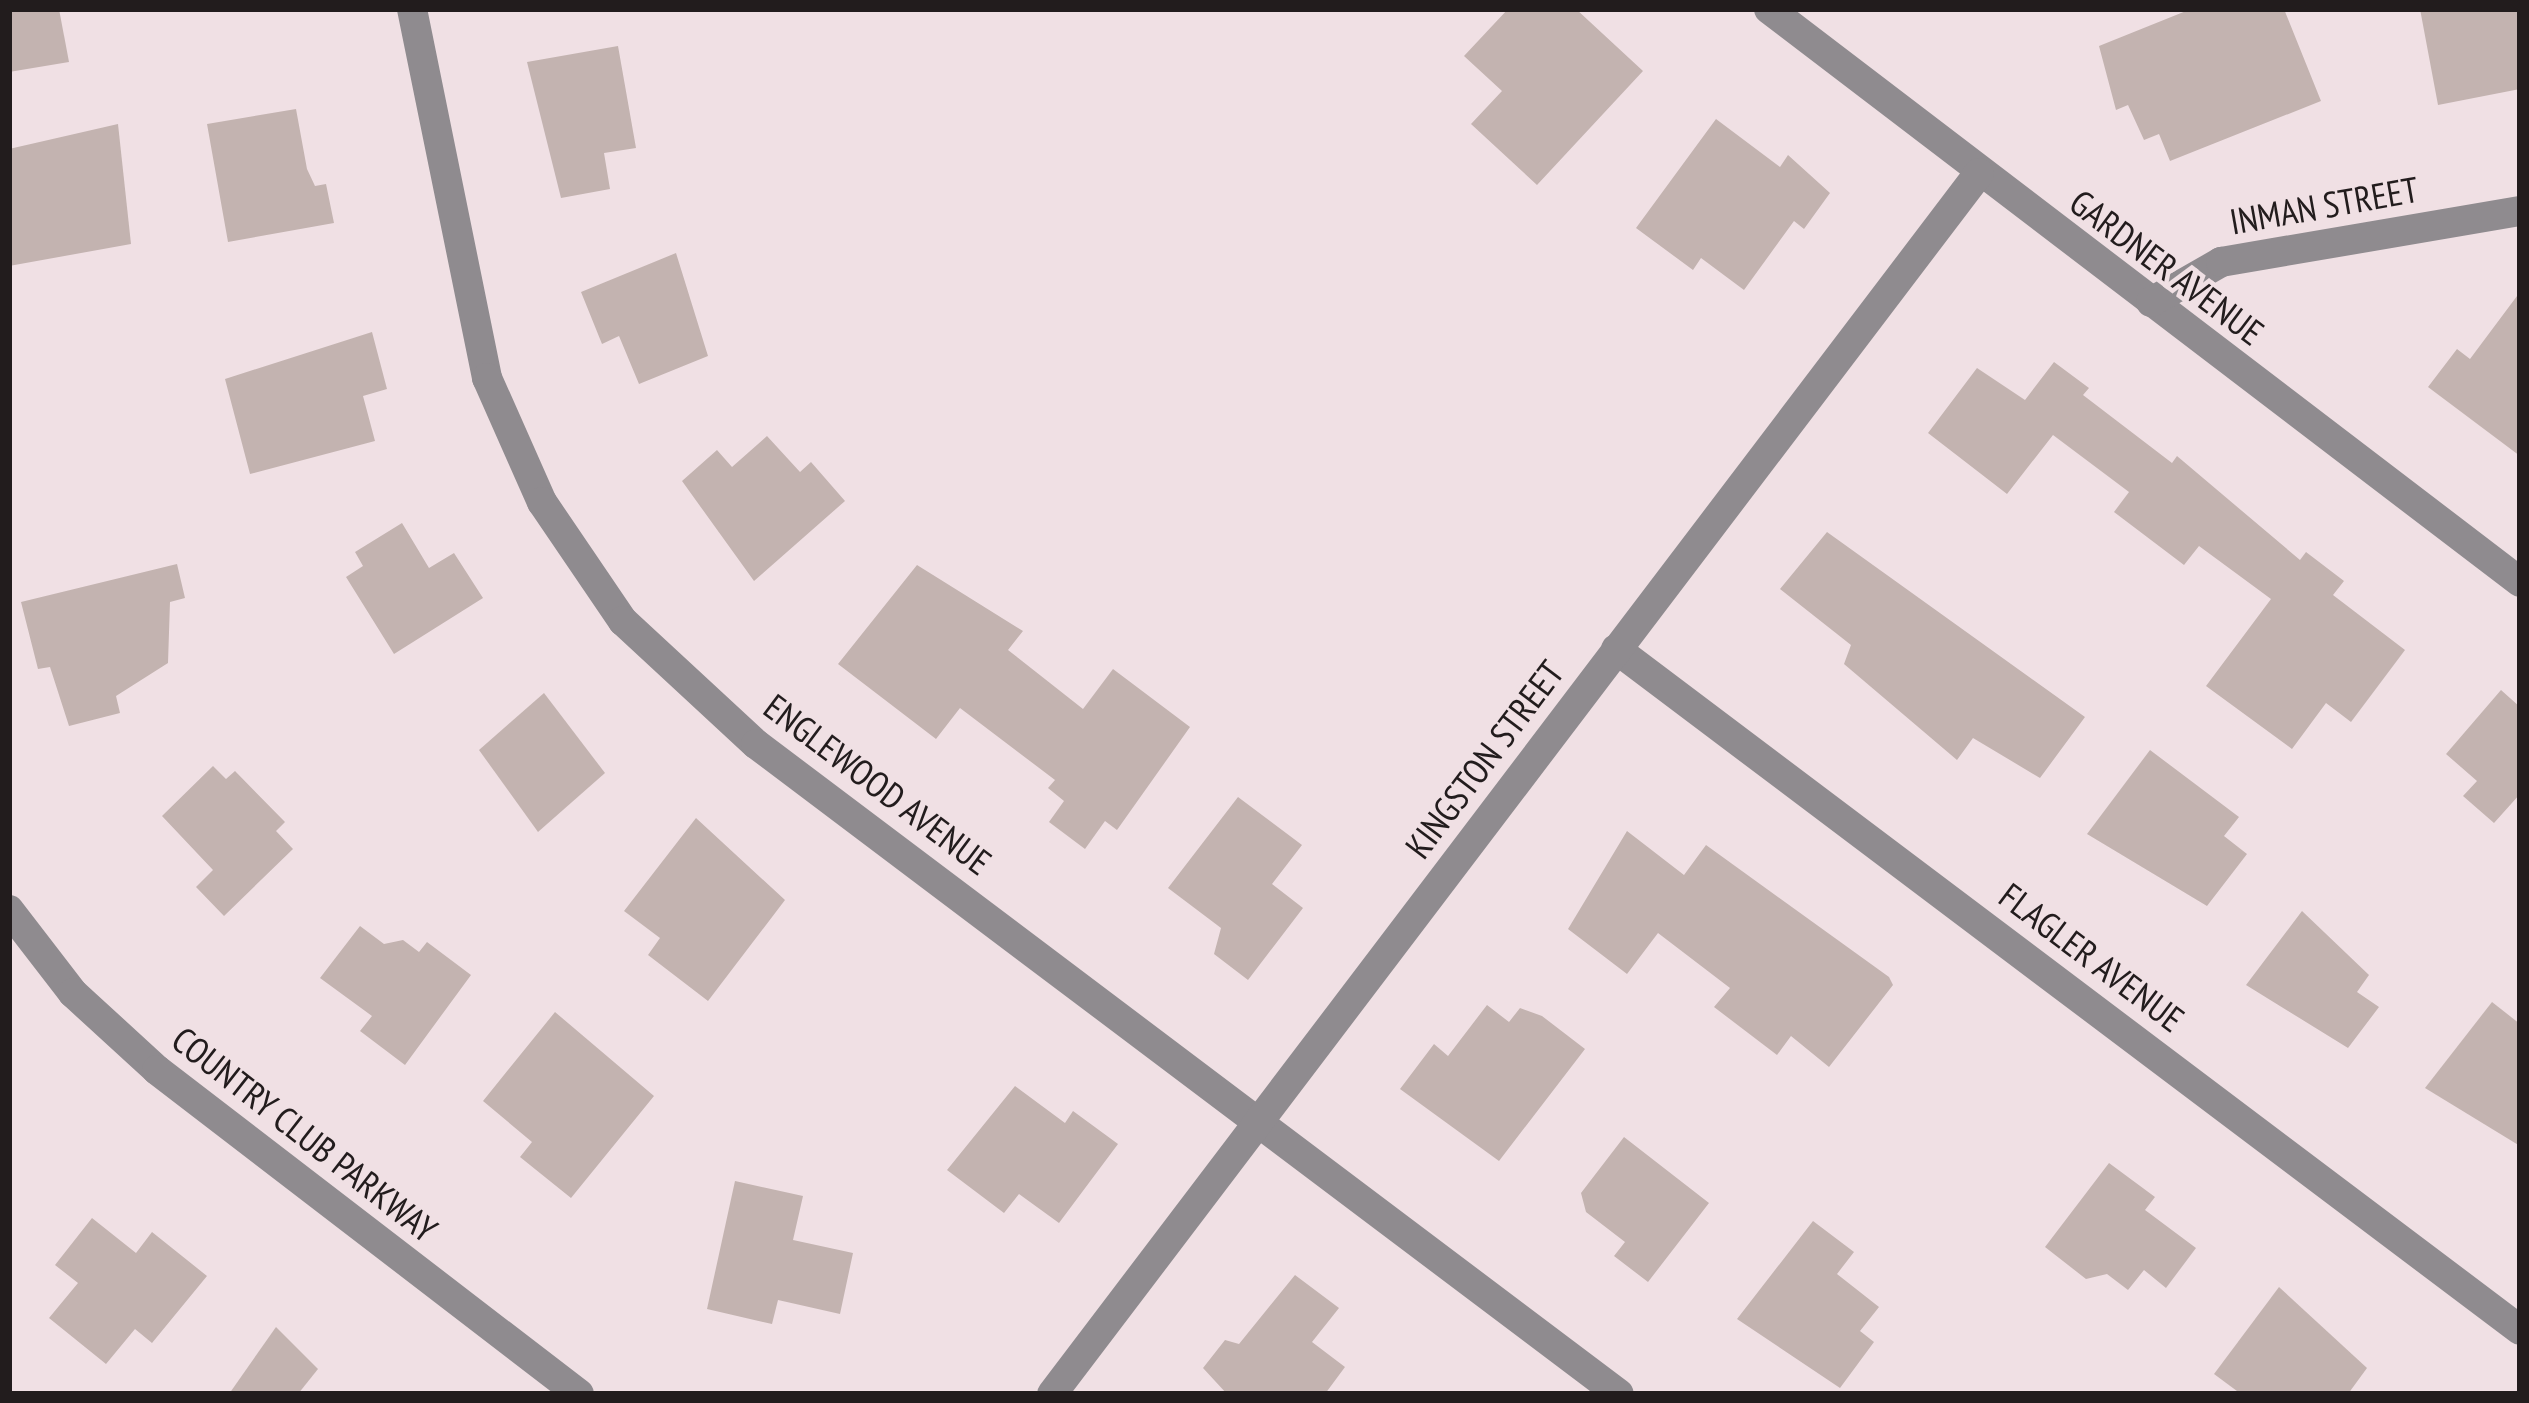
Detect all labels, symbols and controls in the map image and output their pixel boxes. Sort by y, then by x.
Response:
street label: INMAN STREET [2226,167,2422,243]
street label: GARDNER AVENUE [2061,180,2273,354]
street label: KINGSTON STREET [1396,652,1572,866]
street label: ENGLEWOOD AVENUE [756,684,1000,884]
street label: FLAGLER AVENUE [1991,873,2193,1041]
street label: COUNTRY CLUB PARKWAY [164,1017,446,1251]

